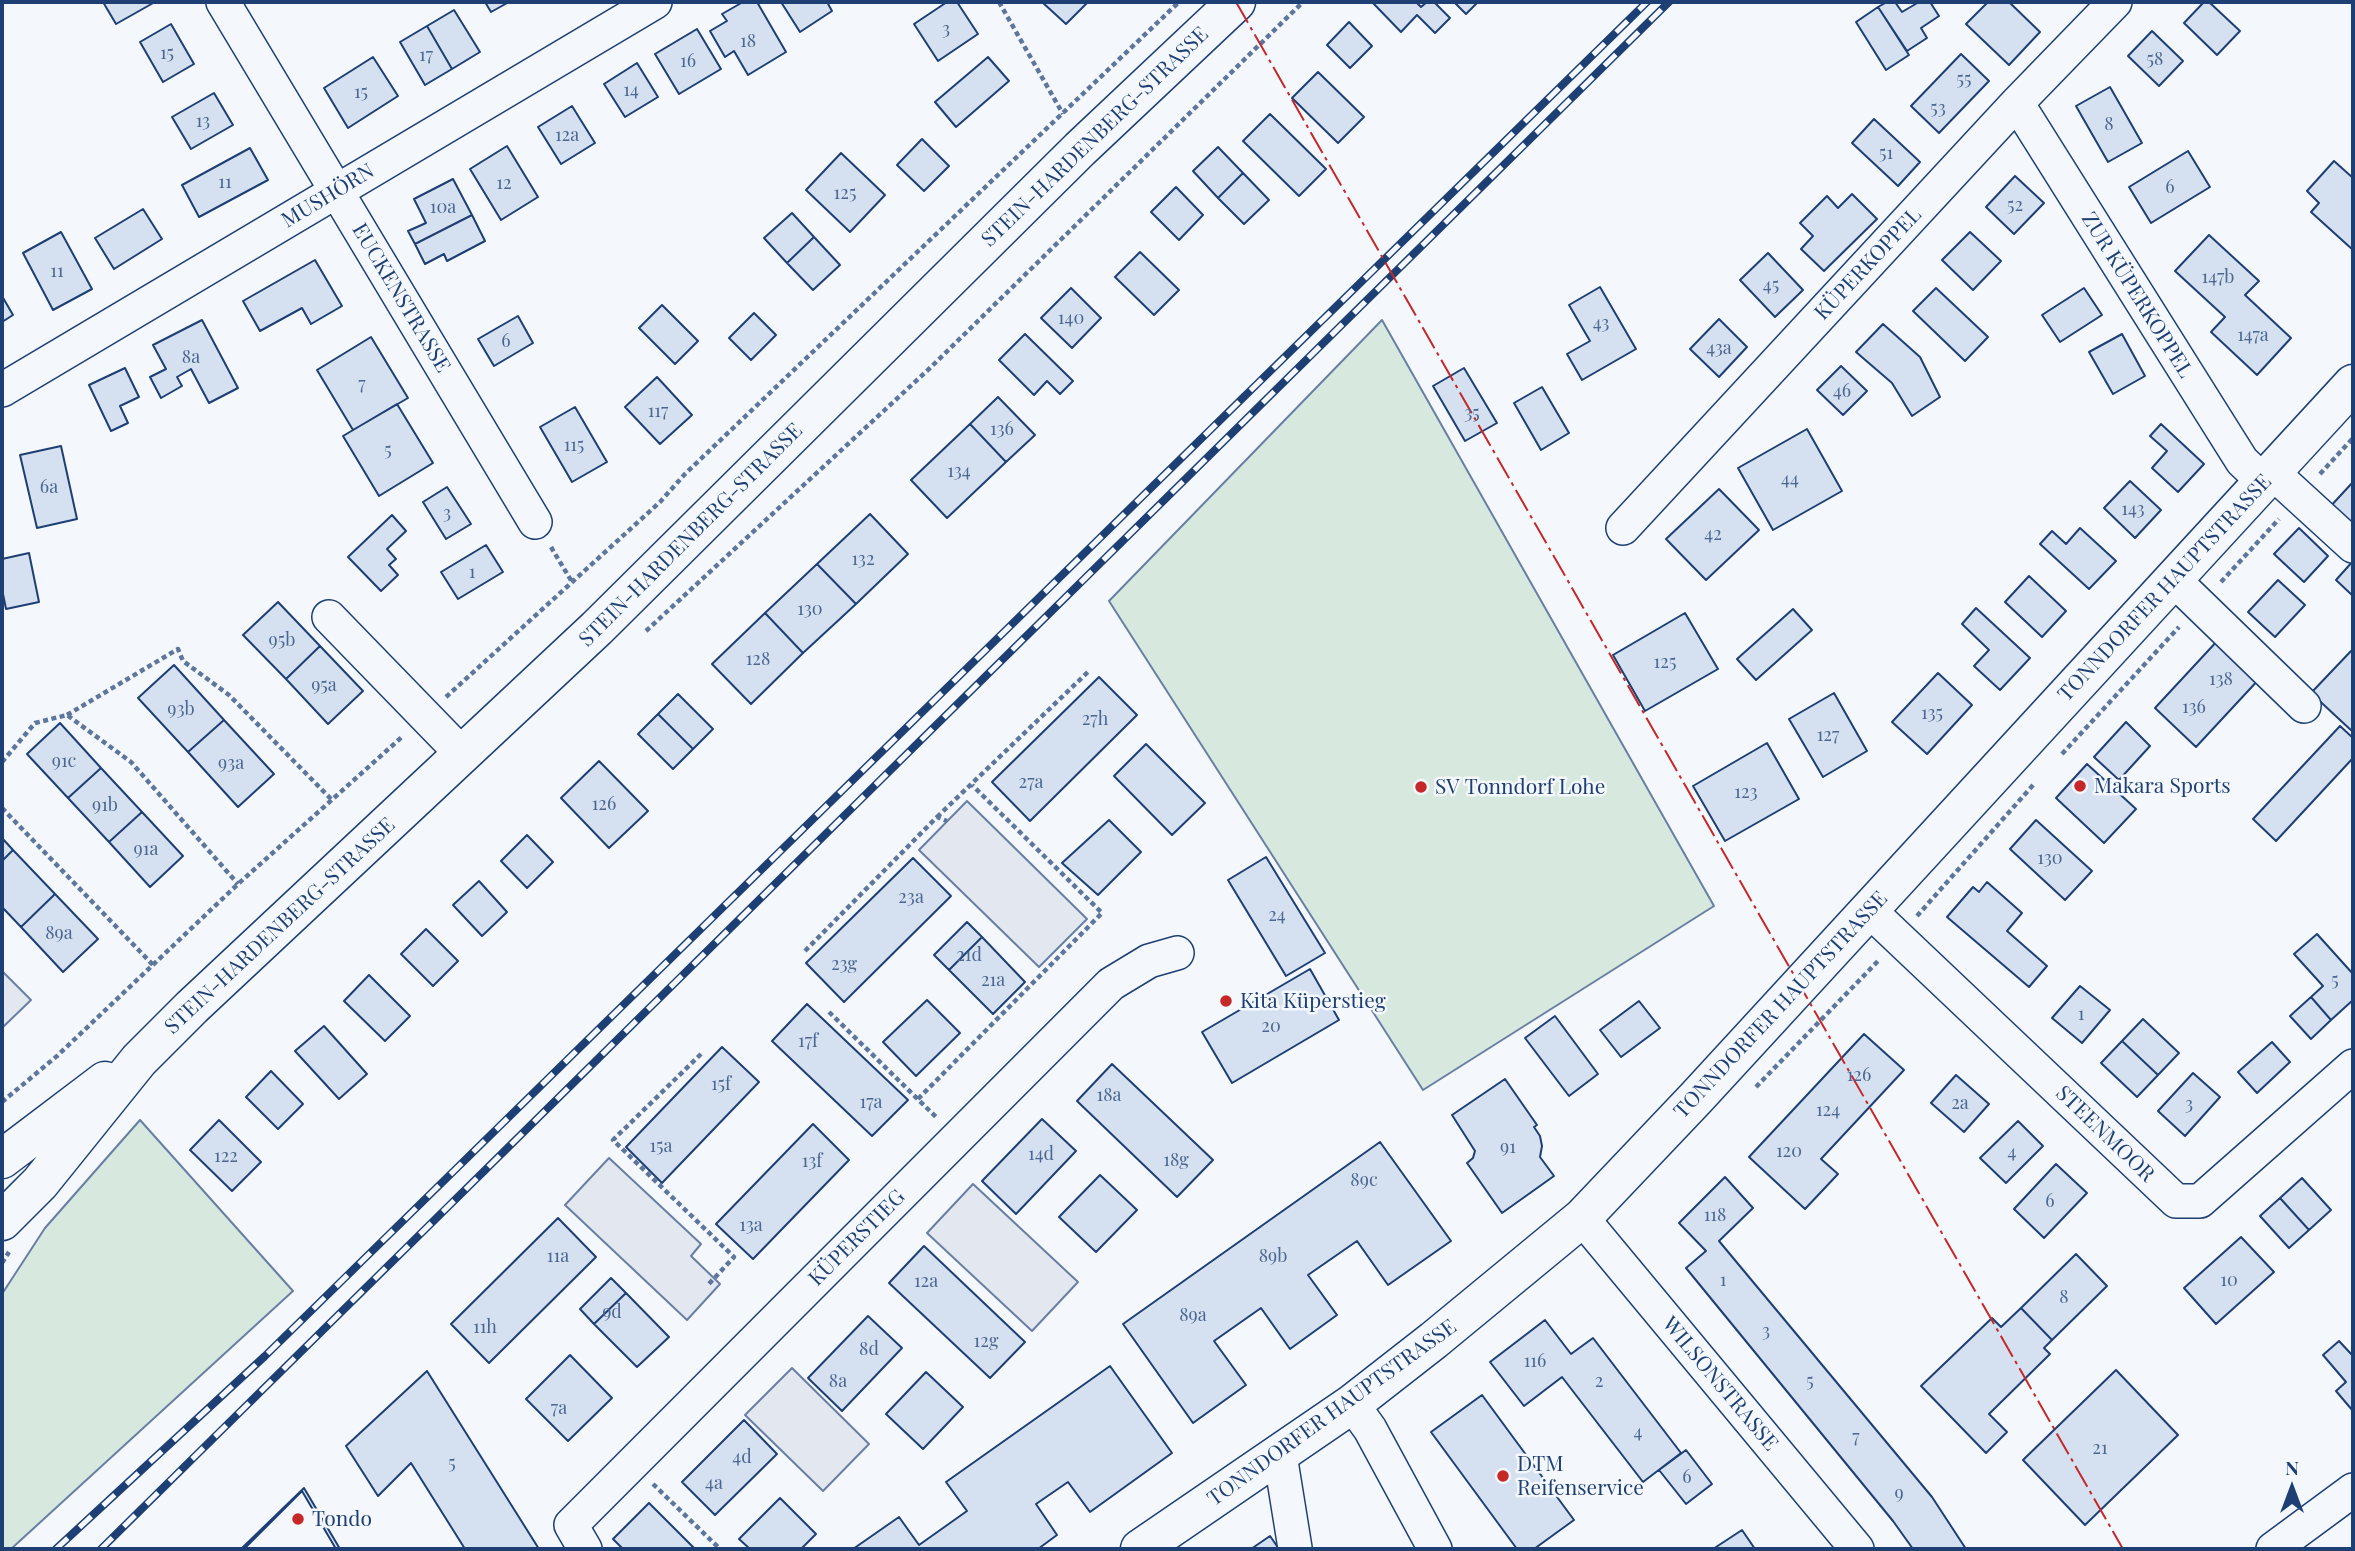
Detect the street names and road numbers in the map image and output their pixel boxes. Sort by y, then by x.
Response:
street label: STEIN-HARDENBERG-STRASSE [976,22,1214,252]
street label: MUSHÖRN [277,159,379,233]
street label: KÜPERKOPPEL [1809,203,1927,325]
street label: ZUR KÜPERKOPPEL [2076,208,2198,382]
street label: EUCKENSTRASSE [347,219,455,377]
street label: STEIN-HARDENBERG-STRASSE [574,418,808,652]
street label: TONNDORFER HAUPTSTRASSE [2053,469,2277,707]
street label: STEIN-HARDENBERG-STRASSE [160,813,400,1039]
street label: TONNDORFER HAUPTSTRASSE [1669,886,1893,1124]
street label: STEENMOOR [2050,1081,2160,1187]
street label: KÜPERSTIEG [804,1185,910,1291]
street label: WILSONSTRASSE [1657,1312,1783,1456]
street label: TONNDORFER HAUPTSTRASSE [1203,1314,1461,1512]

